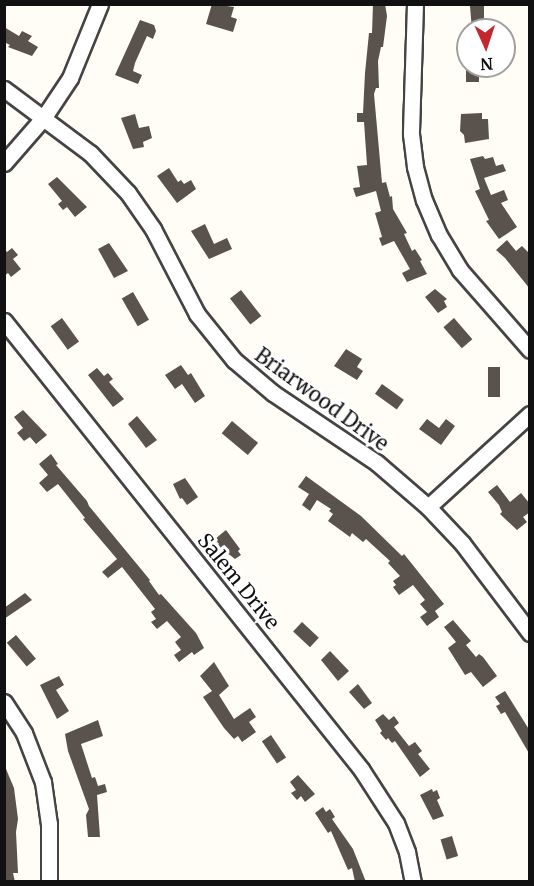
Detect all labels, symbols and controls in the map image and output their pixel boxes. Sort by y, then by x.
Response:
north arrow [456,18,516,78]
text: N [480,54,494,74]
street label: Briarwood Drive [251,343,393,455]
street label: Salem Drive [193,528,285,634]

